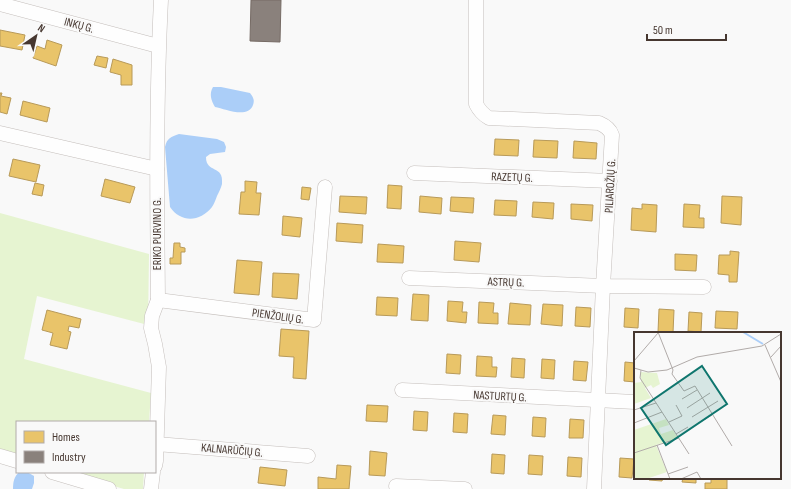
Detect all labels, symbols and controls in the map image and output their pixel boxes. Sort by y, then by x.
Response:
street label: INKŲ G. [62,14,95,37]
north arrow [16,16,56,56]
scale bar [647,16,726,42]
text: N [35,21,47,35]
text: 50 m [653,23,673,38]
street label: PILIAROŽIŲ G. [602,159,619,214]
street label: RAZETŲ G. [491,169,533,186]
street label: ERIKO PURVINO G. [150,198,165,270]
street label: ASTRŲ G. [486,274,525,291]
street label: PIENŽOLIŲ G. [251,305,305,328]
inset map [634,332,781,479]
street label: NASTURTŲ G. [473,388,527,405]
legend [16,421,156,473]
text: Homes [52,430,80,445]
street label: KALNARŪČIŲ G. [200,440,264,461]
text: Industry [52,450,86,465]

